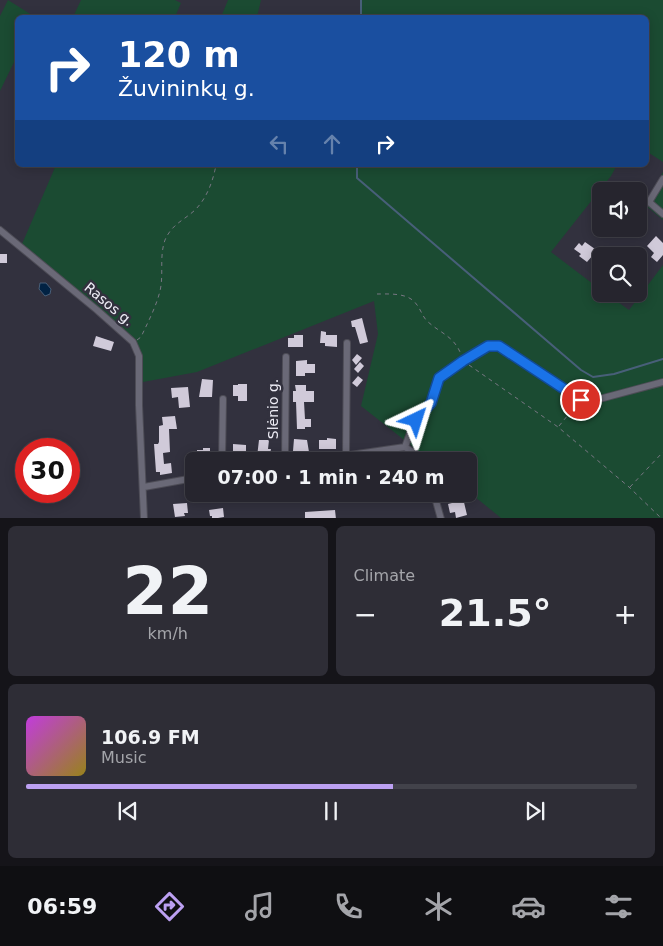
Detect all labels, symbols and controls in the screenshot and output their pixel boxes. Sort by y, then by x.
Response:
icon: right [35,35,100,100]
text: 120 m [118,35,240,75]
text: Žuvininkų g. [118,76,255,101]
icon: left [265,130,293,158]
icon: ahead [318,130,346,158]
icon: right [371,130,399,158]
map controls [592,182,647,302]
button: sound [592,182,647,237]
button: search [592,247,647,302]
street label: Rasos g. [81,279,137,329]
street label: Slėnio g. [265,379,281,439]
pin [560,379,602,421]
icon: arrive [567,386,595,414]
position arrow [389,393,441,445]
speed limit sign: 30 [15,438,80,503]
text: 07:00 · 1 min · 240 m [217,466,445,488]
text: 22 [123,554,213,629]
text: Climate [354,566,415,585]
text: 21.5° [439,591,552,635]
text: − [354,598,377,631]
text: + [614,598,637,631]
text: km/h [148,624,188,643]
text: 106.9 FM [101,726,200,748]
text: Music [101,748,147,767]
icon: previous [114,797,142,825]
icon: pause [317,797,345,825]
icon: next [521,797,549,825]
icon: directions [152,889,187,924]
icon: music [242,889,277,924]
icon: phone [331,889,366,924]
icon: climate [421,889,456,924]
icon: car [511,889,546,924]
icon: filters [601,889,636,924]
text: 06:59 [27,894,97,919]

